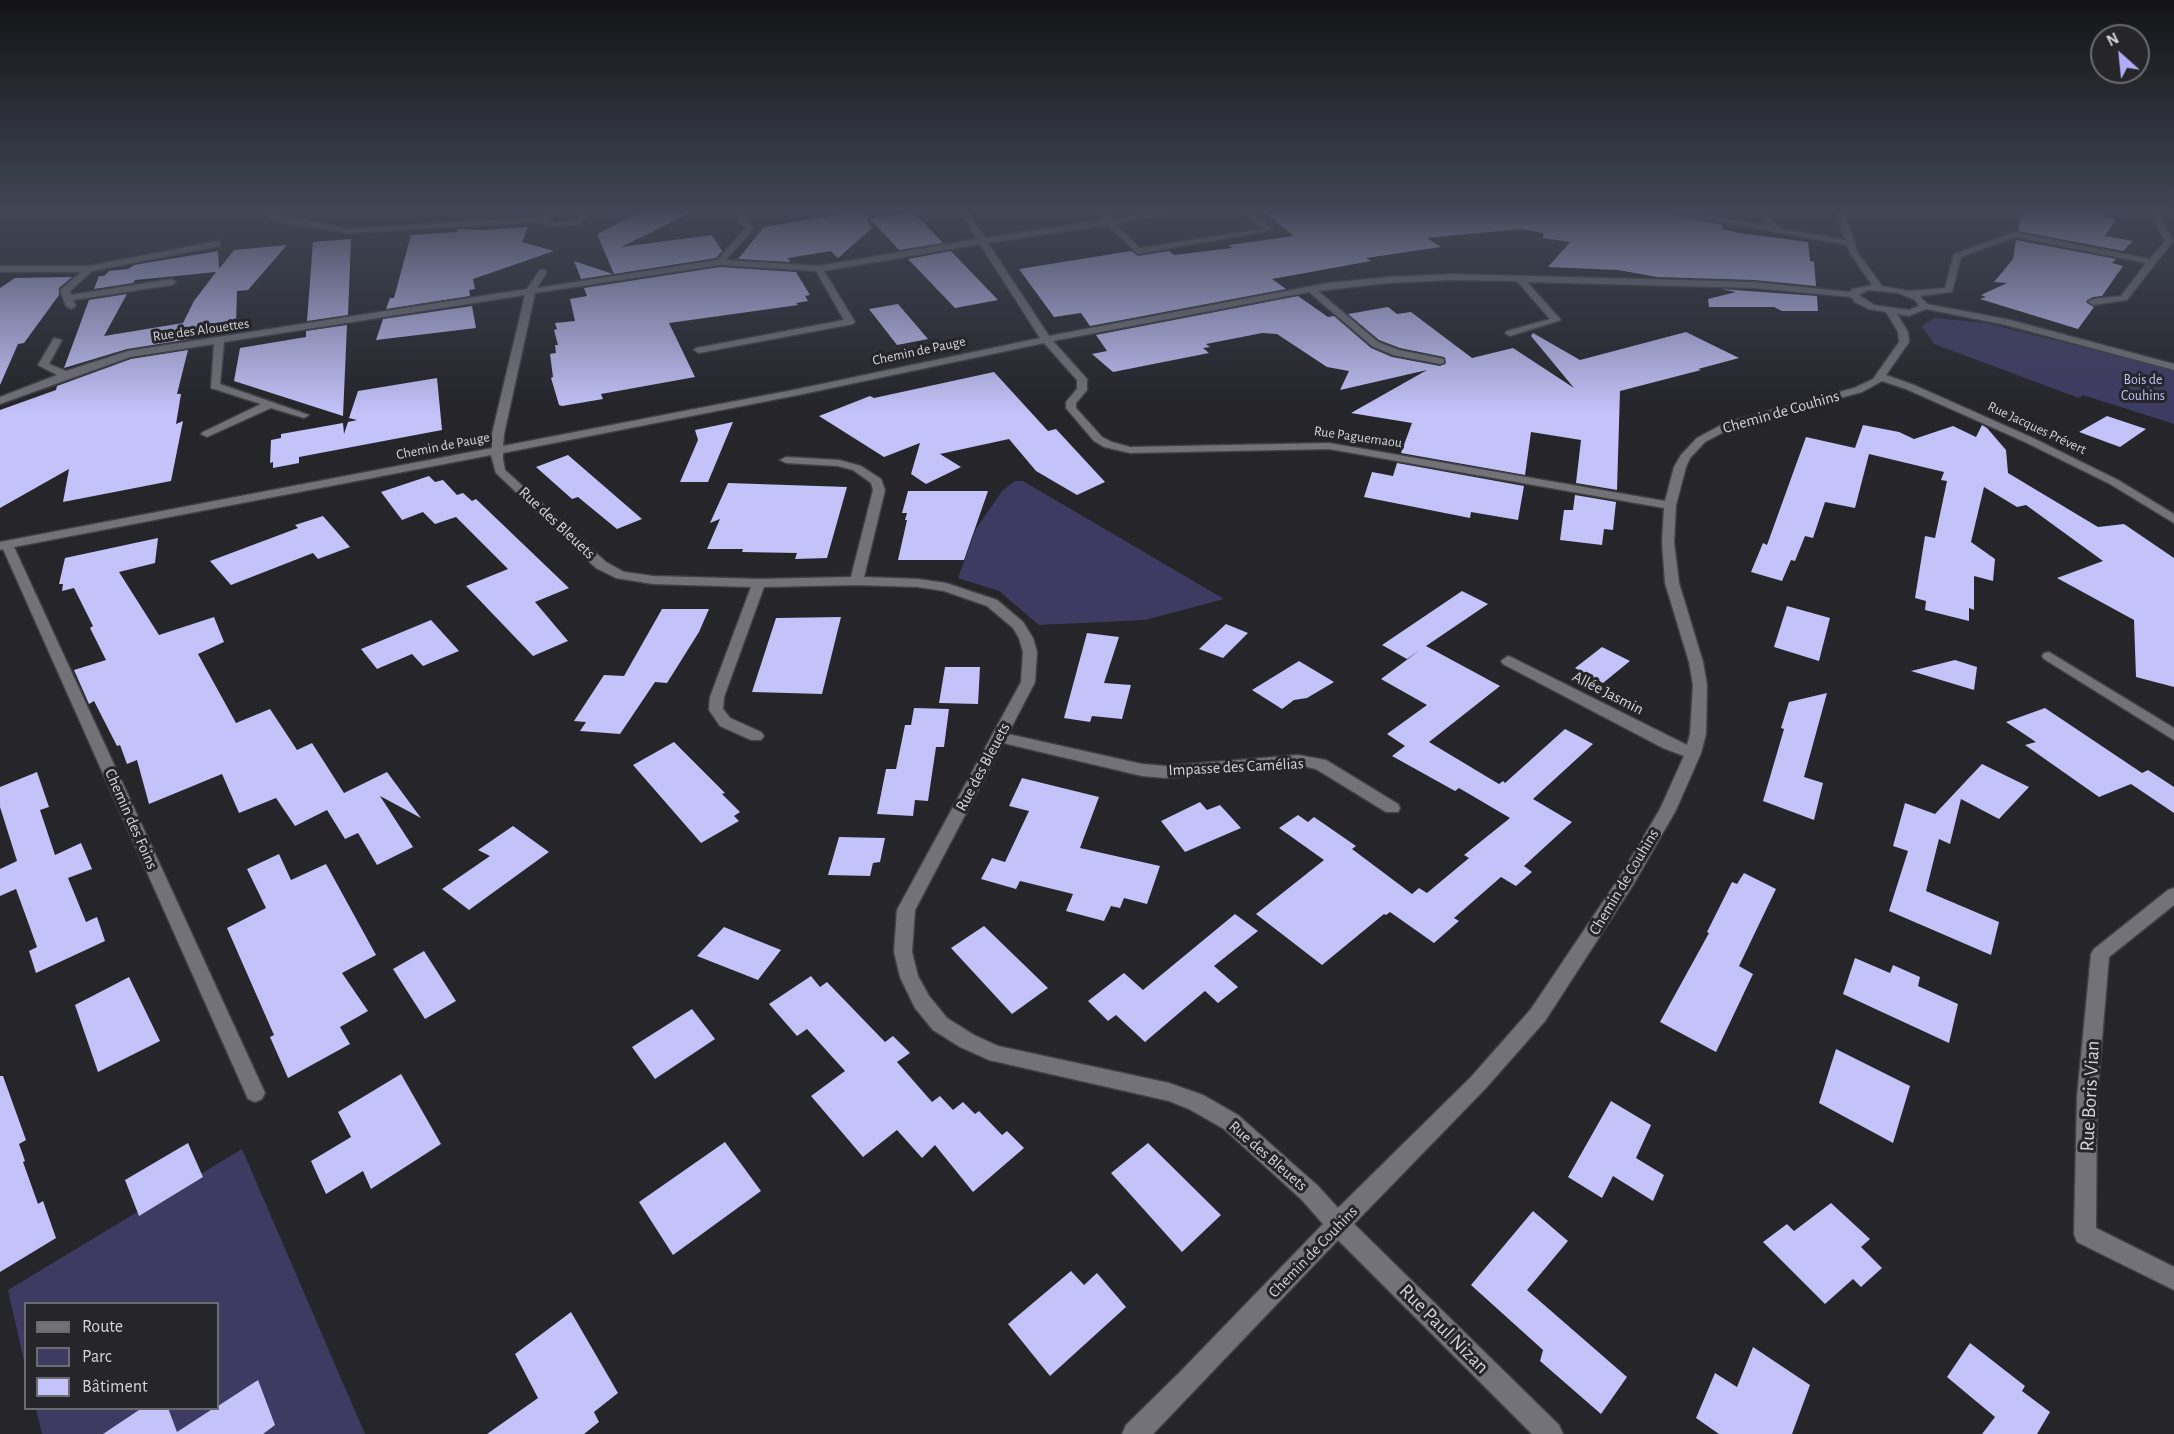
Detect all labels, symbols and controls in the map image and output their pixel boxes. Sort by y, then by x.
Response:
north arrow [2090,24,2150,84]
text: N [2104,30,2121,49]
street label: Rue des Alouettes [152,315,250,345]
street label: Chemin de Pauge [871,333,967,369]
park label: Bois de Couhins [2121,372,2165,404]
street label: Chemin de Couhins [1721,386,1841,438]
street label: Rue Jacques Prévert [1985,398,2089,458]
street label: Rue Paguemaou [1313,423,1403,451]
street label: Chemin de Pauge [395,429,491,463]
street label: Rue des Bleuets [515,483,599,563]
street label: Allée Jasmin [1569,667,1647,719]
street label: Rue des Bleuets [952,719,1014,815]
street label: Impasse des Camélias [1168,754,1304,780]
street label: Chemin des Foins [100,766,162,872]
street label: Chemin de Couhins [1585,826,1663,938]
street label: Rue Boris Vian [2075,1040,2105,1152]
street label: Rue des Bleuets [1225,1117,1311,1195]
street label: Chemin de Couhins [1264,1202,1362,1302]
street label: Rue Paul Nizan [1394,1279,1494,1379]
legend [24,1302,219,1410]
text: Route [82,1318,123,1336]
text: Parc [82,1348,112,1366]
text: Bâtiment [82,1378,148,1396]

